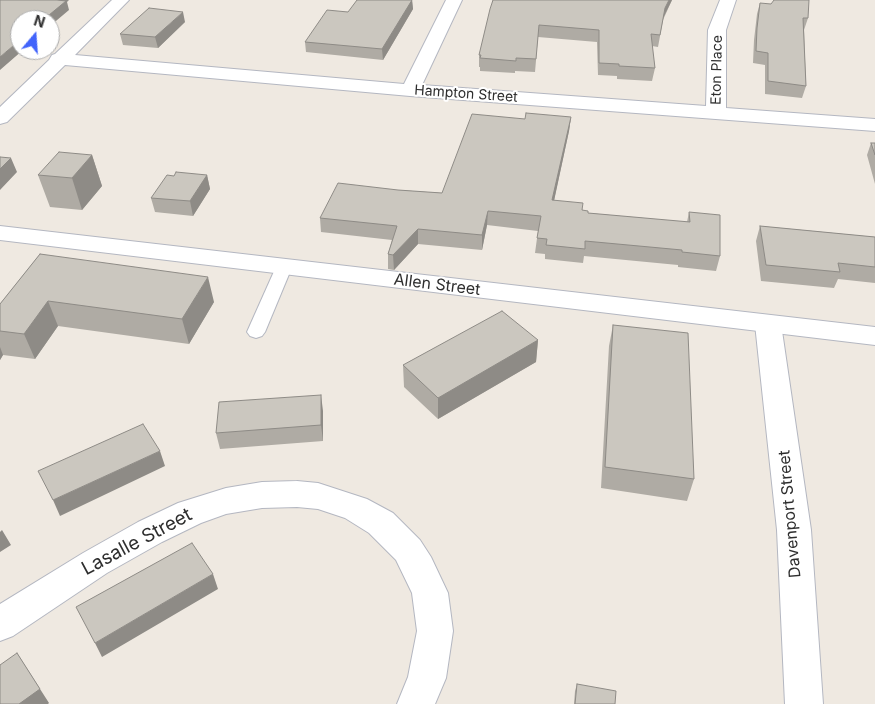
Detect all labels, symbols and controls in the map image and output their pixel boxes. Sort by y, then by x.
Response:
north arrow [10,10,60,60]
text: N [32,11,47,31]
street label: Eton Place [708,35,726,105]
street label: Hampton Street [414,82,518,106]
street label: Allen Street [393,270,481,300]
street label: Davenport Street [775,449,805,579]
street label: Lasalle Street [78,503,196,581]

